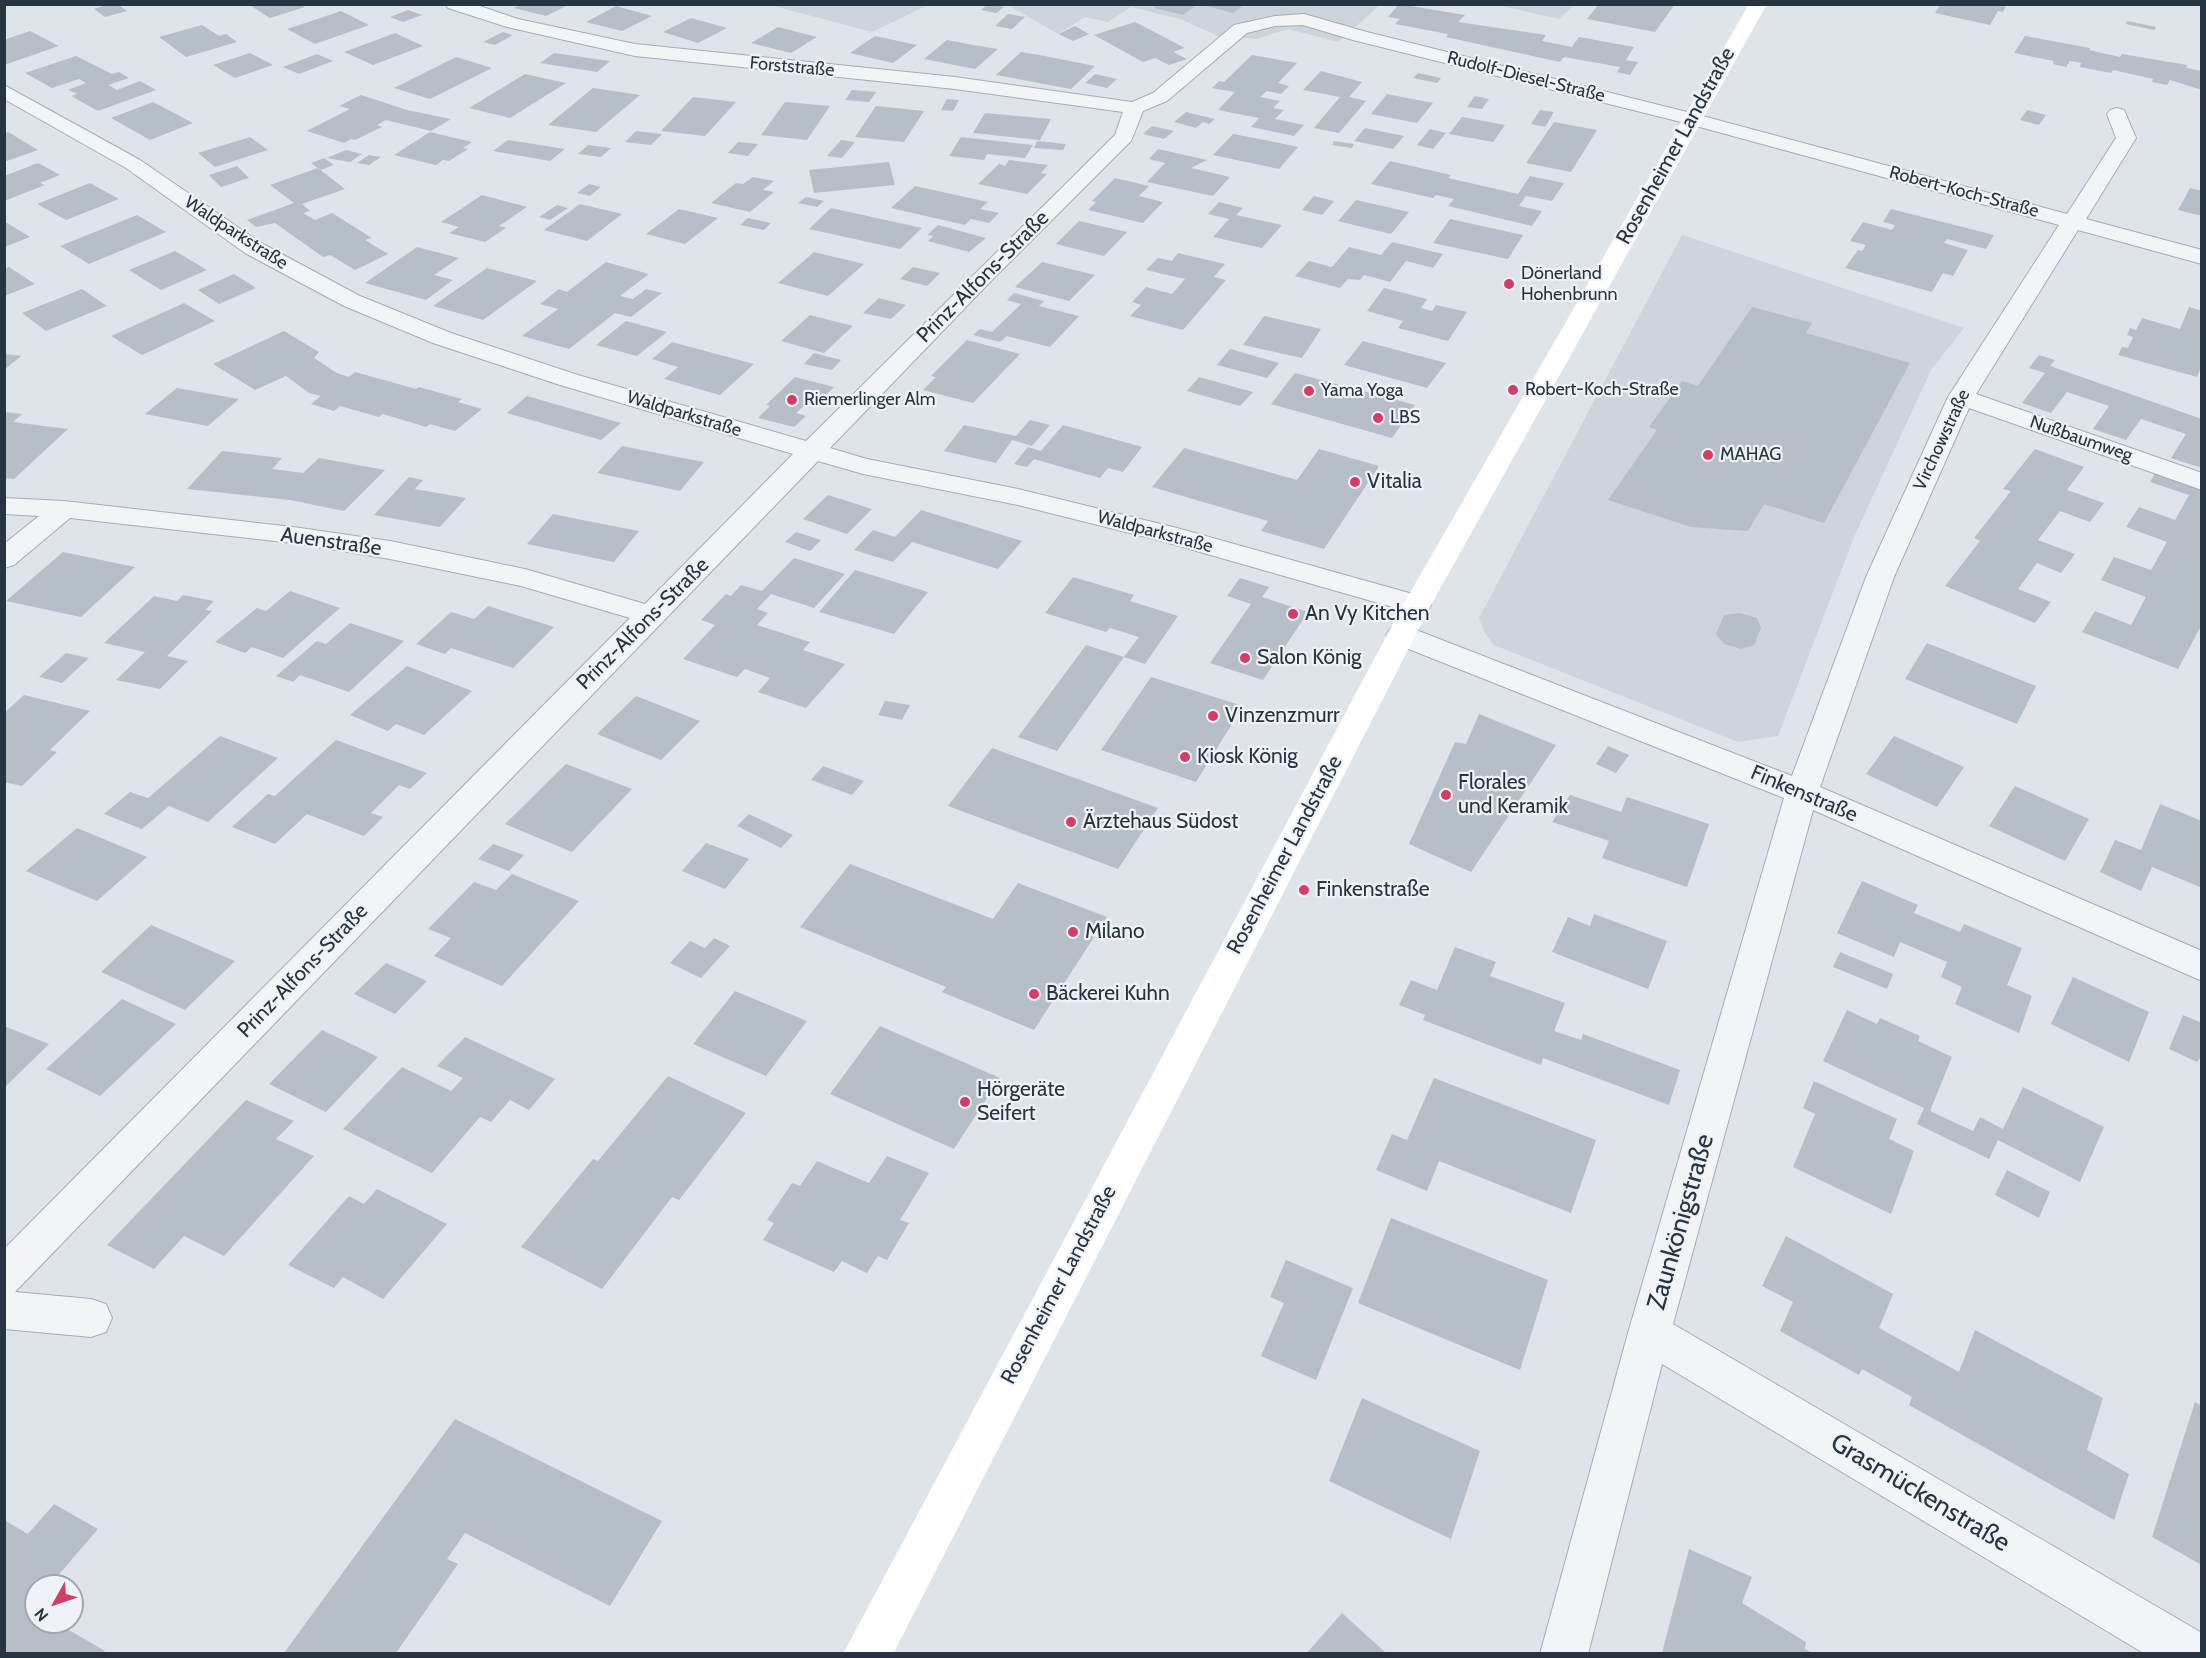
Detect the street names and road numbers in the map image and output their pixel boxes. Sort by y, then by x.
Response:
street label: Rosenheimer Landstraße [1611,43,1741,249]
street label: Rudolf-Diesel-Straße [1445,47,1607,107]
street label: Forststraße [749,53,835,81]
street label: Robert-Koch-Straße [1887,162,2041,222]
street label: Waldparkstraße [180,192,292,274]
street label: Prinz-Alfons-Straße [912,206,1054,348]
street label: Waldparkstraße [624,386,744,442]
street label: Virchowstraße [1909,386,1975,494]
street label: Nußbaumweg [2027,411,2135,467]
street label: Waldparkstraße [1095,506,1215,558]
street label: Auenstraße [279,522,383,562]
street label: Prinz-Alfons-Straße [572,553,714,695]
street label: Rosenheimer Landstraße [1222,751,1348,959]
street label: Finkenstraße [1747,760,1861,828]
street label: Prinz-Alfons-Straße [233,899,373,1043]
street label: Zaunkönigstraße [1641,1131,1721,1313]
street label: Rosenheimer Landstraße [996,1181,1122,1389]
street label: Grasmückenstraße [1825,1427,2015,1559]

